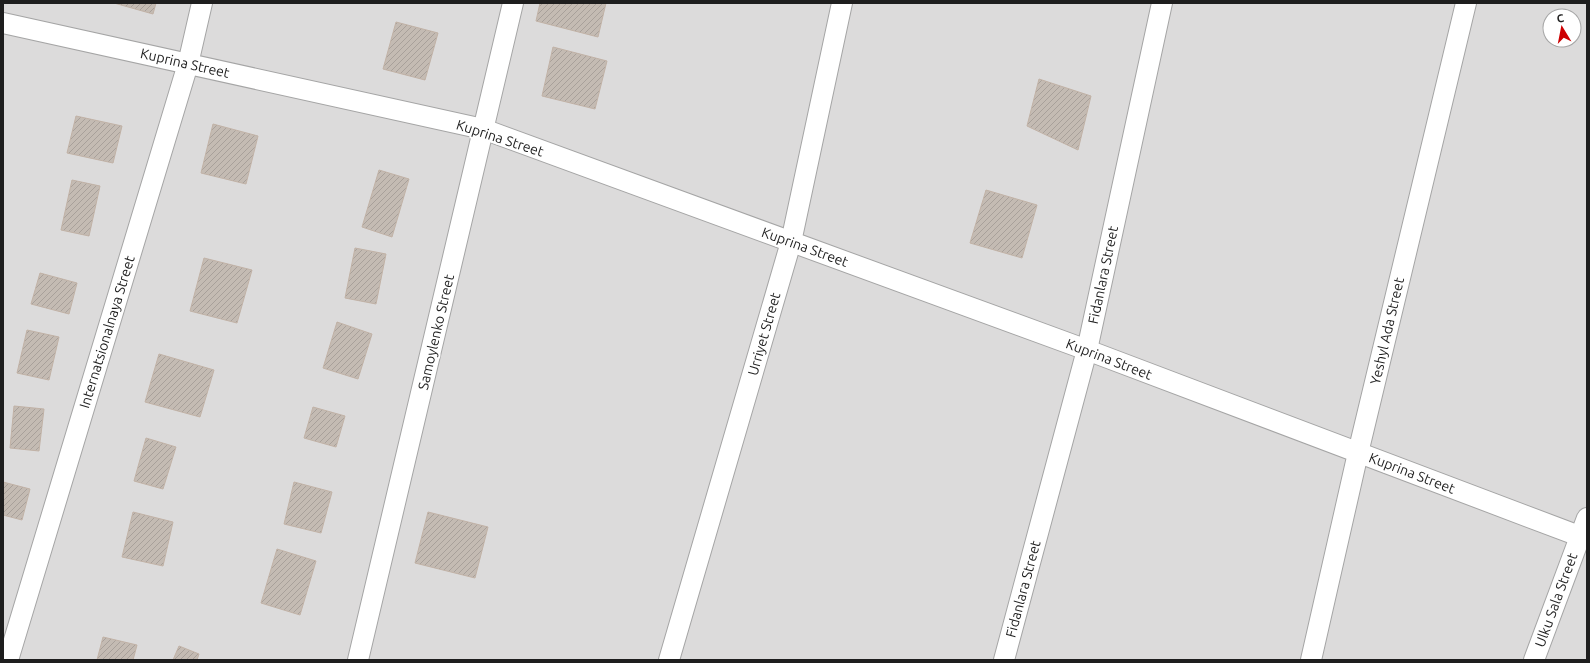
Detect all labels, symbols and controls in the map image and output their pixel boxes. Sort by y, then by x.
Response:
north arrow [1542,8,1582,48]
text: С [1556,12,1565,25]
street label: Kuprina Street [139,45,232,81]
street label: Kuprina Street [454,116,546,160]
street label: Kuprina Street [760,224,851,270]
street label: Fidanlara Street [1085,224,1121,325]
street label: Internatsionalnaya Street [76,253,138,410]
street label: Samoylenko Street [415,272,457,391]
street label: Yeshyl Ada Street [1367,275,1407,386]
street label: Urriyet Street [744,290,784,377]
street label: Kuprina Street [1064,335,1155,383]
street label: Kuprina Street [1367,449,1458,497]
street label: Fidanlara Street [1002,538,1044,639]
street label: Ulku Sala Street [1532,550,1581,649]

